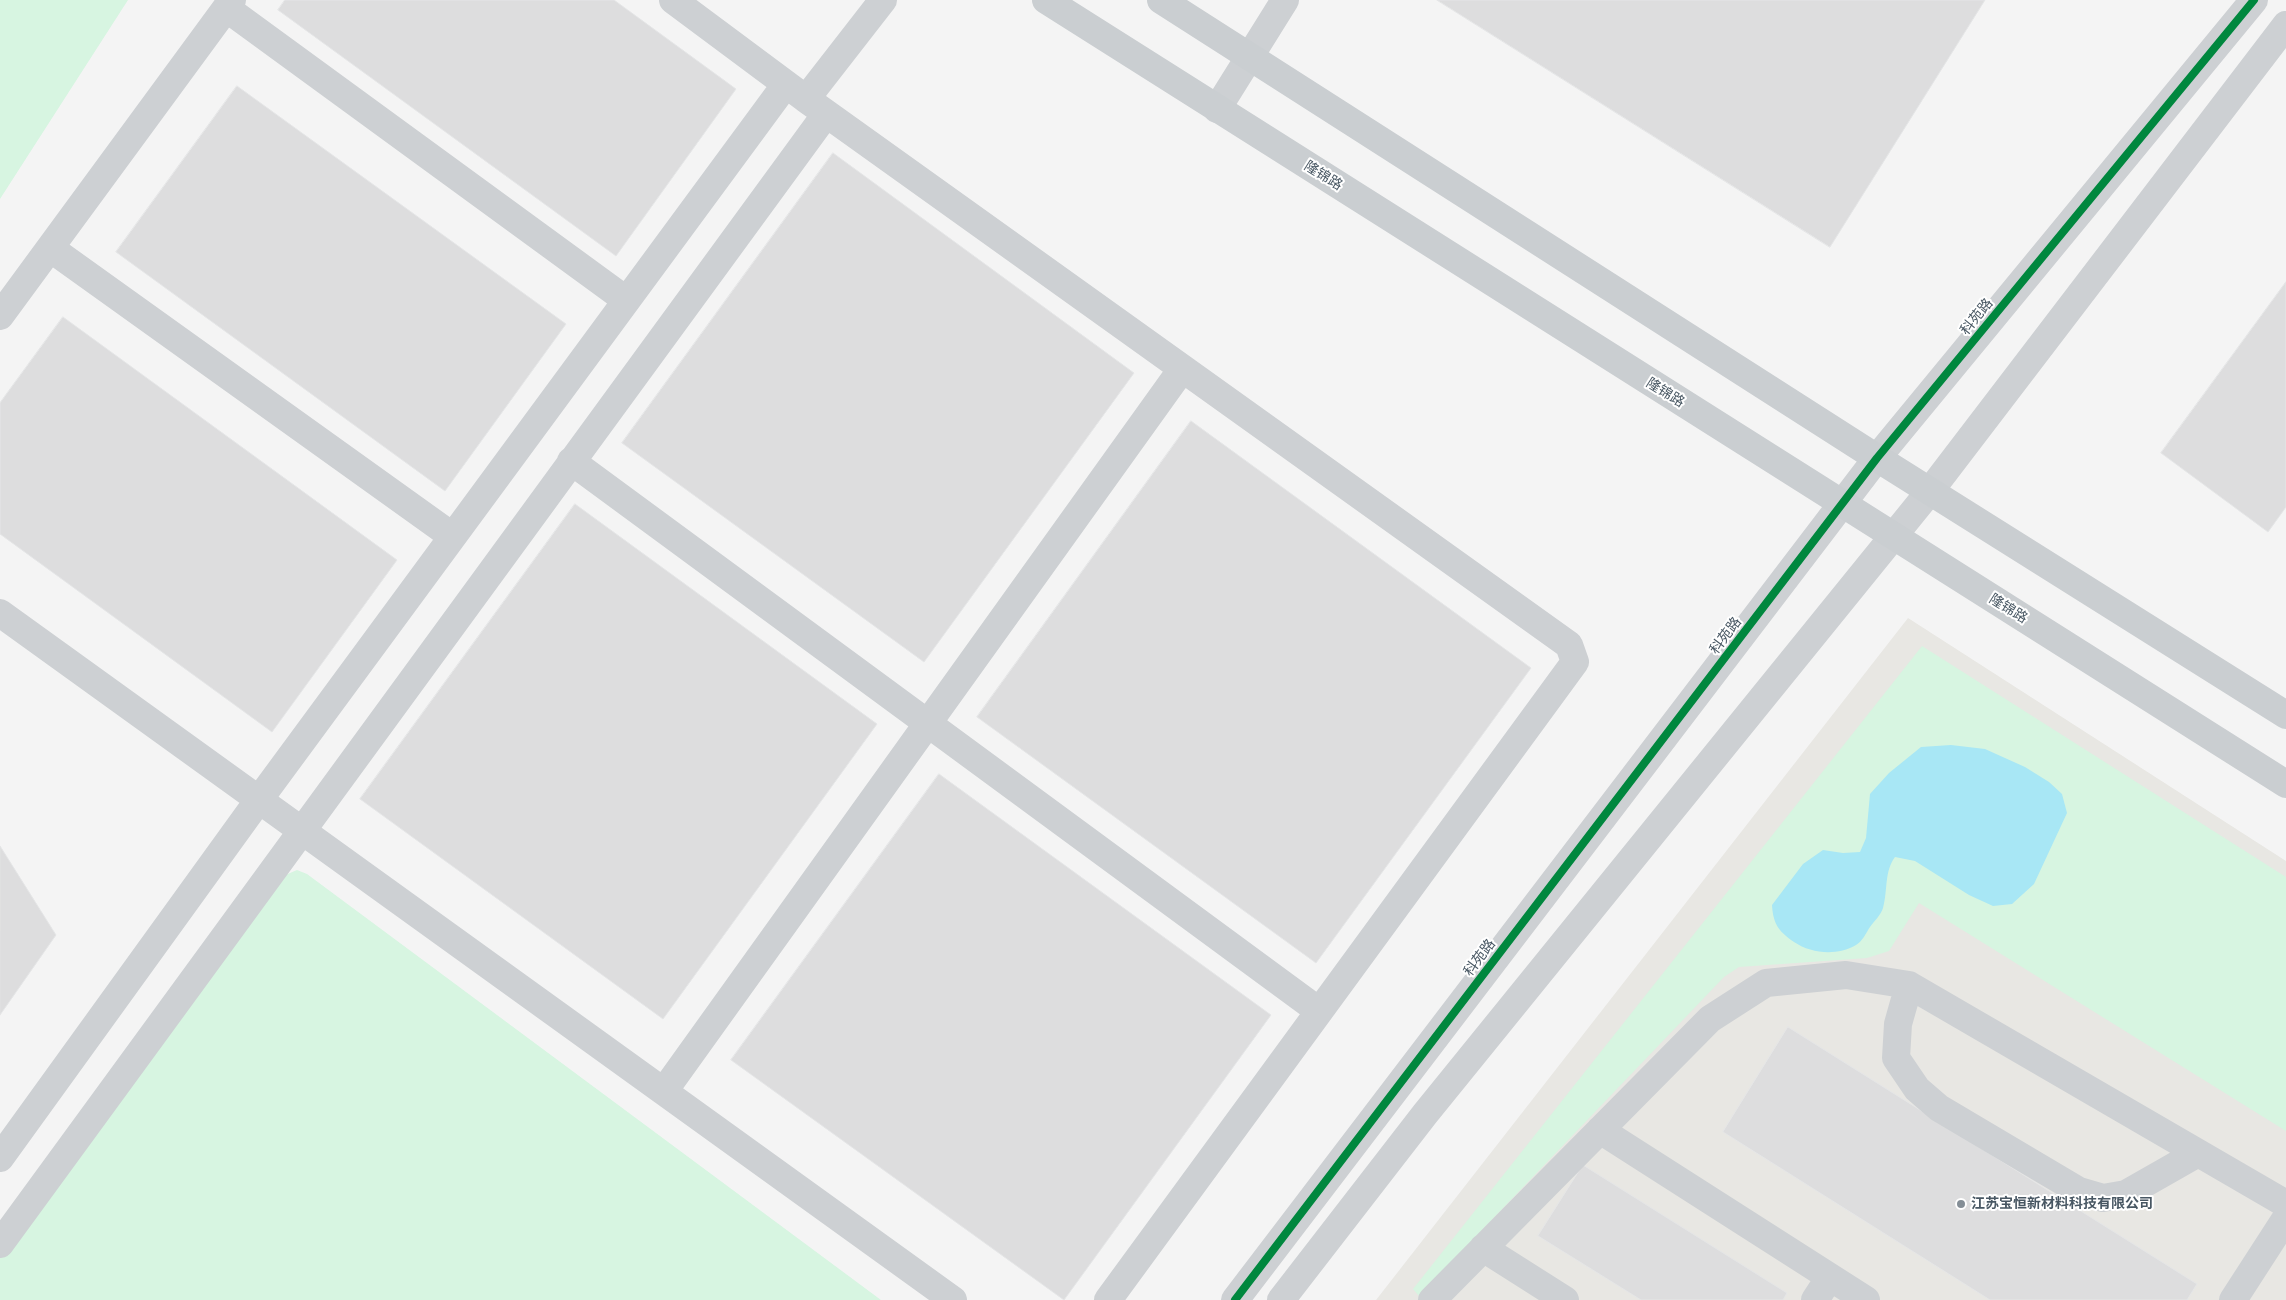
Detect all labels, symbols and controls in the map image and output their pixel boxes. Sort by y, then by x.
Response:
street label: 隆锦路 [1301,158,1345,194]
street label: 科苑路 [1957,295,1997,339]
street label: 隆锦路 [1643,375,1687,411]
street label: 隆锦路 [1986,591,2030,627]
street label: 科苑路 [1707,614,1745,658]
street label: 科苑路 [1461,936,1499,980]
place label: 江苏宝恒新材料科技有限公司 [1971,1196,2153,1212]
marker: 江苏宝恒新材料科技有限公司 [1955,1198,1967,1210]

